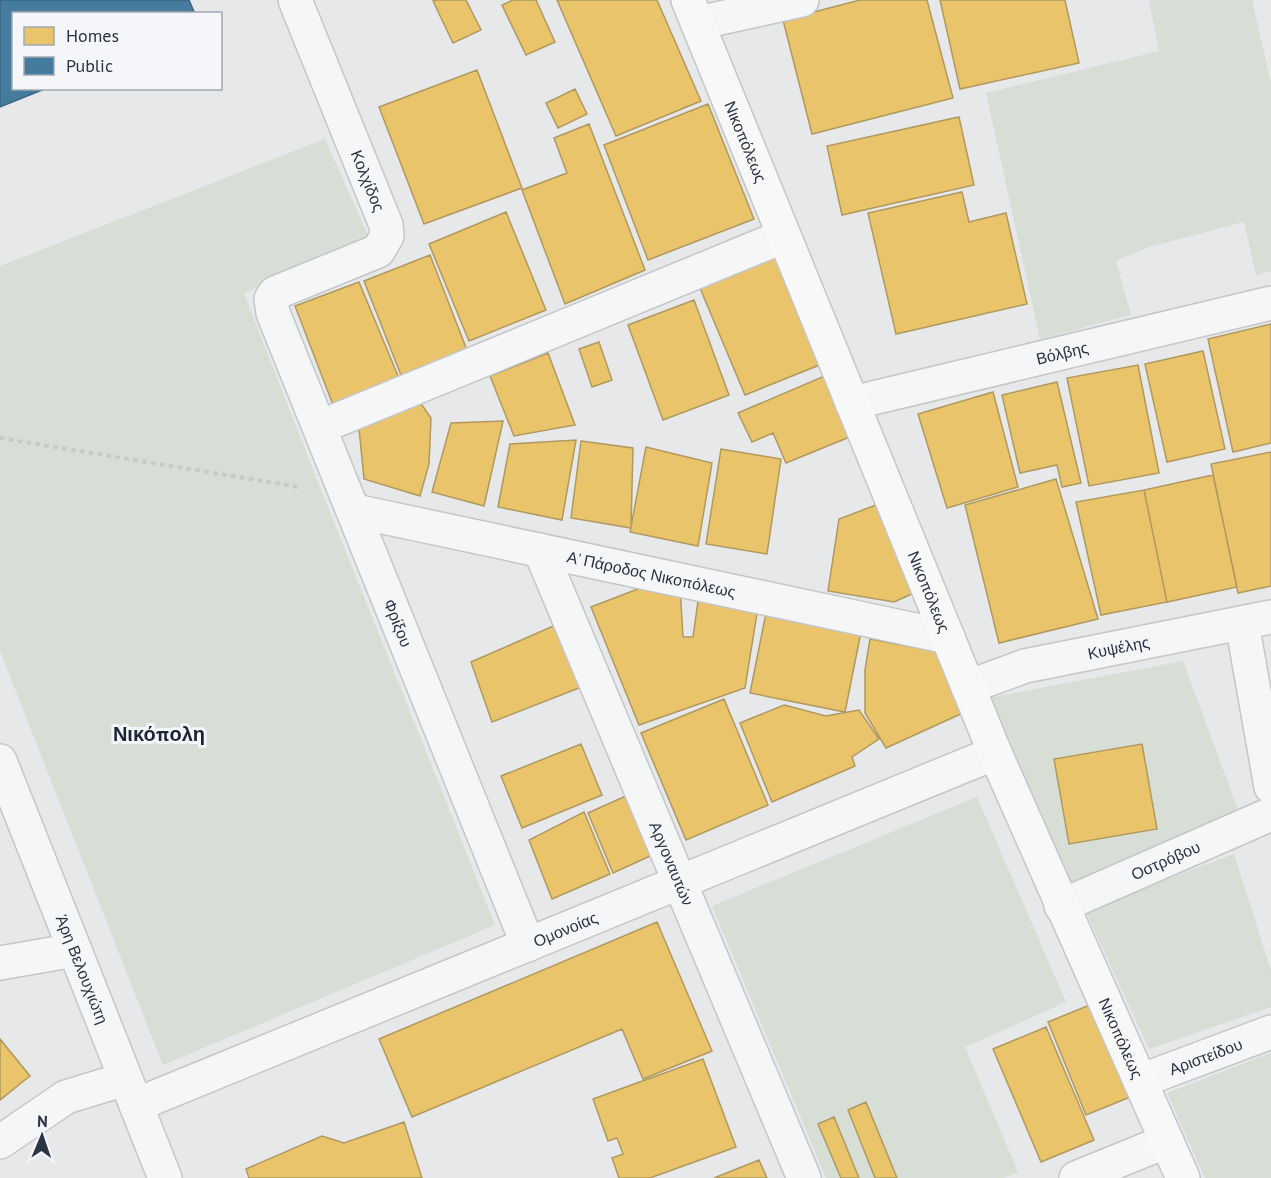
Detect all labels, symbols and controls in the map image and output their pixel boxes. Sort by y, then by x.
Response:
legend [12,12,222,90]
text: Homes [66,24,119,47]
text: Public [66,54,113,77]
street label: Νικοπόλεως [720,98,771,186]
street label: Κολχίδος [347,147,390,215]
street label: Βόλβης [1034,337,1091,369]
street label: Α' Πάροδος Νικοπόλεως [565,546,738,602]
street label: Νικοπόλεως [904,548,955,636]
street label: Φρίξου [379,596,417,650]
street label: Κυψέλης [1086,631,1151,663]
district label: Νικόπολη [113,721,205,747]
street label: Αργοναυτών [645,818,698,908]
street label: Οστρόβου [1128,836,1203,884]
street label: Ομονοίας [530,907,601,951]
street label: Άρη Βελουχιώτη [52,912,113,1027]
street label: Νικοπόλεως [1095,995,1148,1082]
street label: Αριστείδου [1166,1034,1245,1079]
north arrow [12,1106,72,1166]
text: N [37,1111,48,1131]

